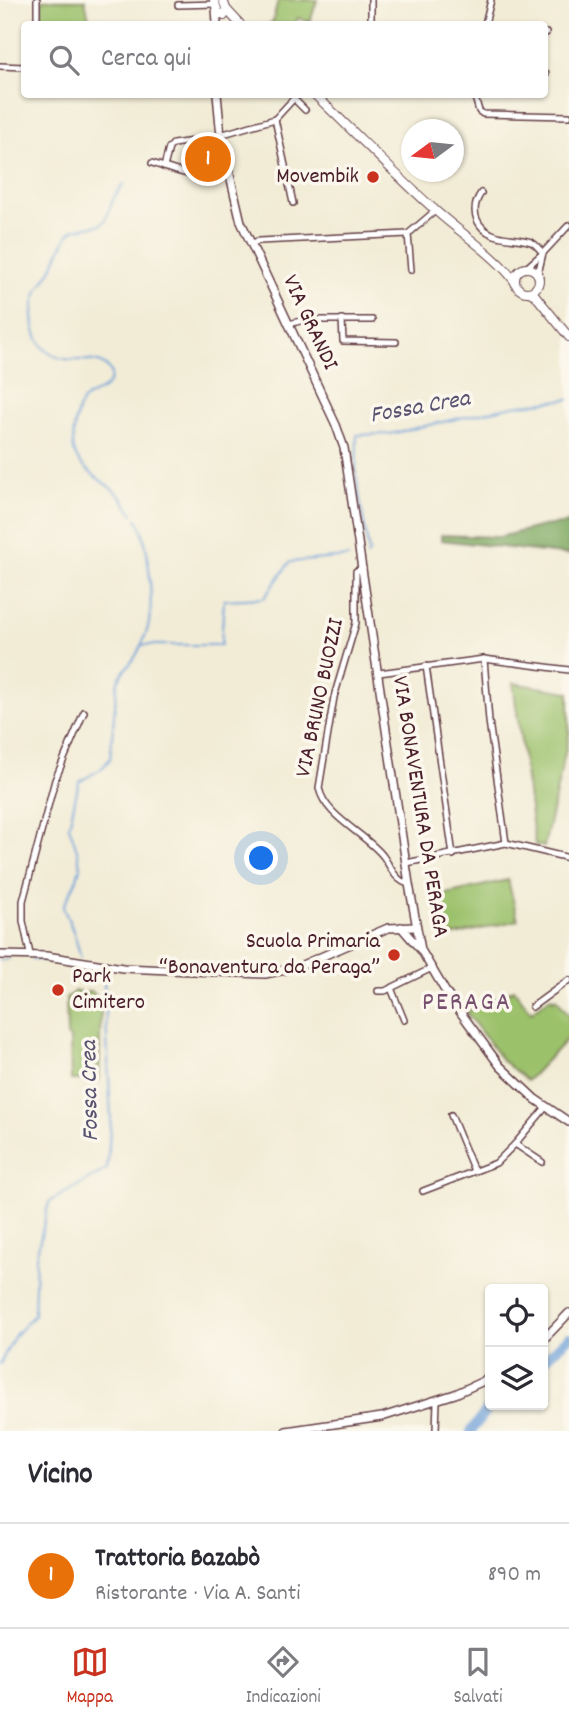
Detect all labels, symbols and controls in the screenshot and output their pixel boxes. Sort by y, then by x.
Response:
search box [21,21,548,98]
icon: search [45,41,83,79]
text: Cerca qui [101,41,191,78]
north arrow [401,119,464,182]
pin: 1 [185,133,231,185]
place label: Movembik [276,161,359,194]
marker: Movembik [365,169,381,185]
street label: VIA GRANDI [273,270,345,376]
water label: Fossa Crea [367,382,474,434]
street label: VIA BRUNO BUOZZI [288,616,354,780]
street label: VIA BONAVENTURA DA PERAGA [382,674,456,940]
your location [244,841,278,875]
place label: Scuola Primaria “Bonaventura da Peraga” [159,926,381,985]
marker: Scuola Primaria “Bonaventura da Peraga” [386,947,402,963]
place label: Park Cimitero [72,961,145,1020]
marker: Park Cimitero [50,982,66,998]
district label: PERAGA [422,985,512,1022]
water label: Fossa Crea [73,1039,109,1142]
map controls [485,1284,548,1410]
button: locate [485,1284,548,1347]
button: layers [485,1347,548,1410]
text: Vicino [28,1455,93,1498]
text: Trattoria Bazabò [95,1541,260,1578]
text: 1 [48,1559,54,1592]
text: 890 m [488,1559,541,1592]
text: Ristorante · Via A. Santi [95,1578,300,1611]
tab: Mappa [66,1643,113,1712]
tab: Indicazioni [246,1643,321,1712]
tab: Salvati [453,1643,503,1712]

